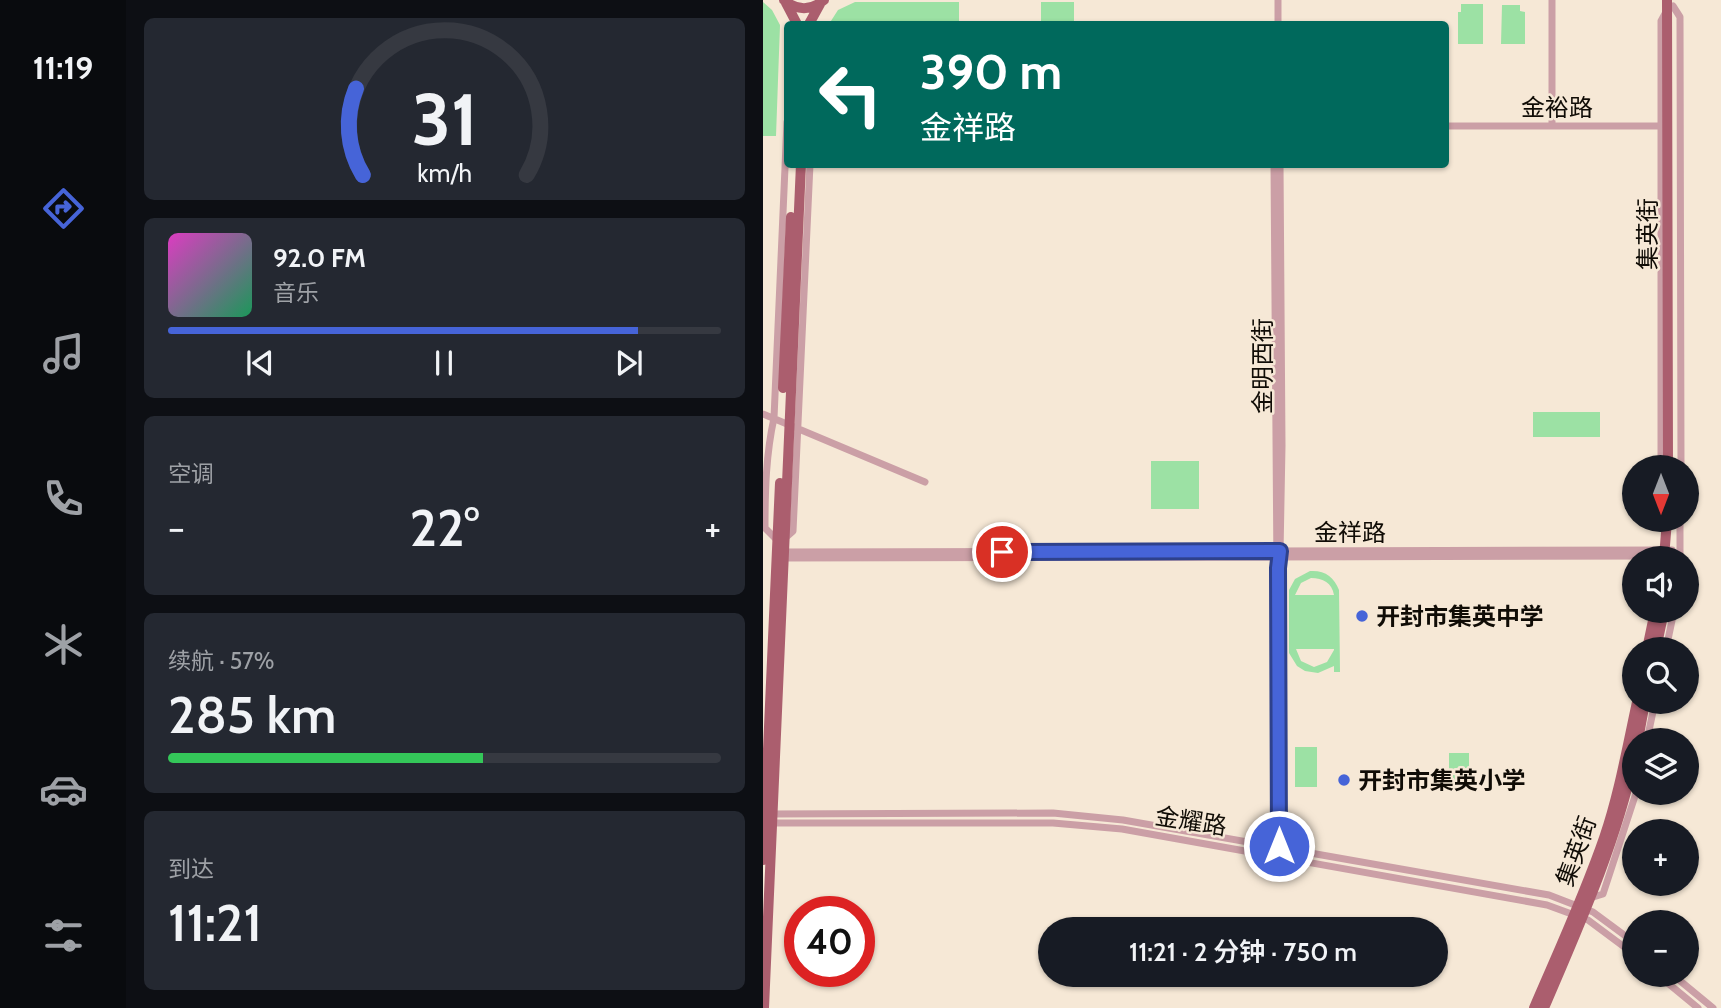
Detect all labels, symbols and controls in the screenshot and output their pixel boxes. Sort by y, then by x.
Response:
text: 390 m [920,42,1062,101]
text: 11:19 [33,48,93,87]
icon: left [805,49,896,140]
text: 31 [411,75,478,163]
street label: 金裕路 [1521,93,1593,122]
text: 金祥路 [920,108,1016,147]
text: km/h [417,158,472,188]
icon: directions [39,184,88,233]
street label: 集英街 [1633,198,1662,270]
text: 92.0 FM [273,242,366,274]
text: 音乐 [273,279,319,307]
street label: 金明西街 [1248,318,1277,414]
icon: music [39,329,88,378]
icon: previous [241,344,279,382]
icon: pause [425,344,463,382]
icon: next [610,344,648,382]
north arrow [1622,455,1699,532]
map controls [1622,455,1699,987]
text: 空调 [168,460,214,488]
icon: phone [39,474,88,523]
text: 22° [410,496,479,559]
text: − [168,504,185,551]
text: + [704,504,721,551]
street label: 金祥路 [1314,518,1386,547]
pin [972,522,1032,582]
icon: arrive [983,533,1021,571]
button: sound [1622,546,1699,623]
place label: 开封市集英中学 [1376,602,1544,631]
marker: 开封市集英中学 [1354,608,1370,624]
icon: climate [39,620,88,669]
button: search [1622,637,1699,714]
text: 续航 · 57% [168,647,275,675]
text: 285 km [168,683,336,746]
button: layers [1622,728,1699,805]
icon: car [39,765,88,814]
place label: 开封市集英小学 [1358,766,1526,795]
marker: 开封市集英小学 [1336,772,1352,788]
street label: 金耀路 [1153,801,1229,841]
position arrow [1242,809,1316,883]
street label: 集英街 [1550,812,1602,890]
button: + [1622,819,1699,896]
text: 到达 [168,855,214,883]
text: 11:21 [168,891,262,954]
speed limit sign: 40 [784,896,875,987]
button: − [1622,910,1699,987]
icon: filters [39,911,88,960]
text: 11:21 · 2 分钟 · 750 m [1129,936,1357,968]

